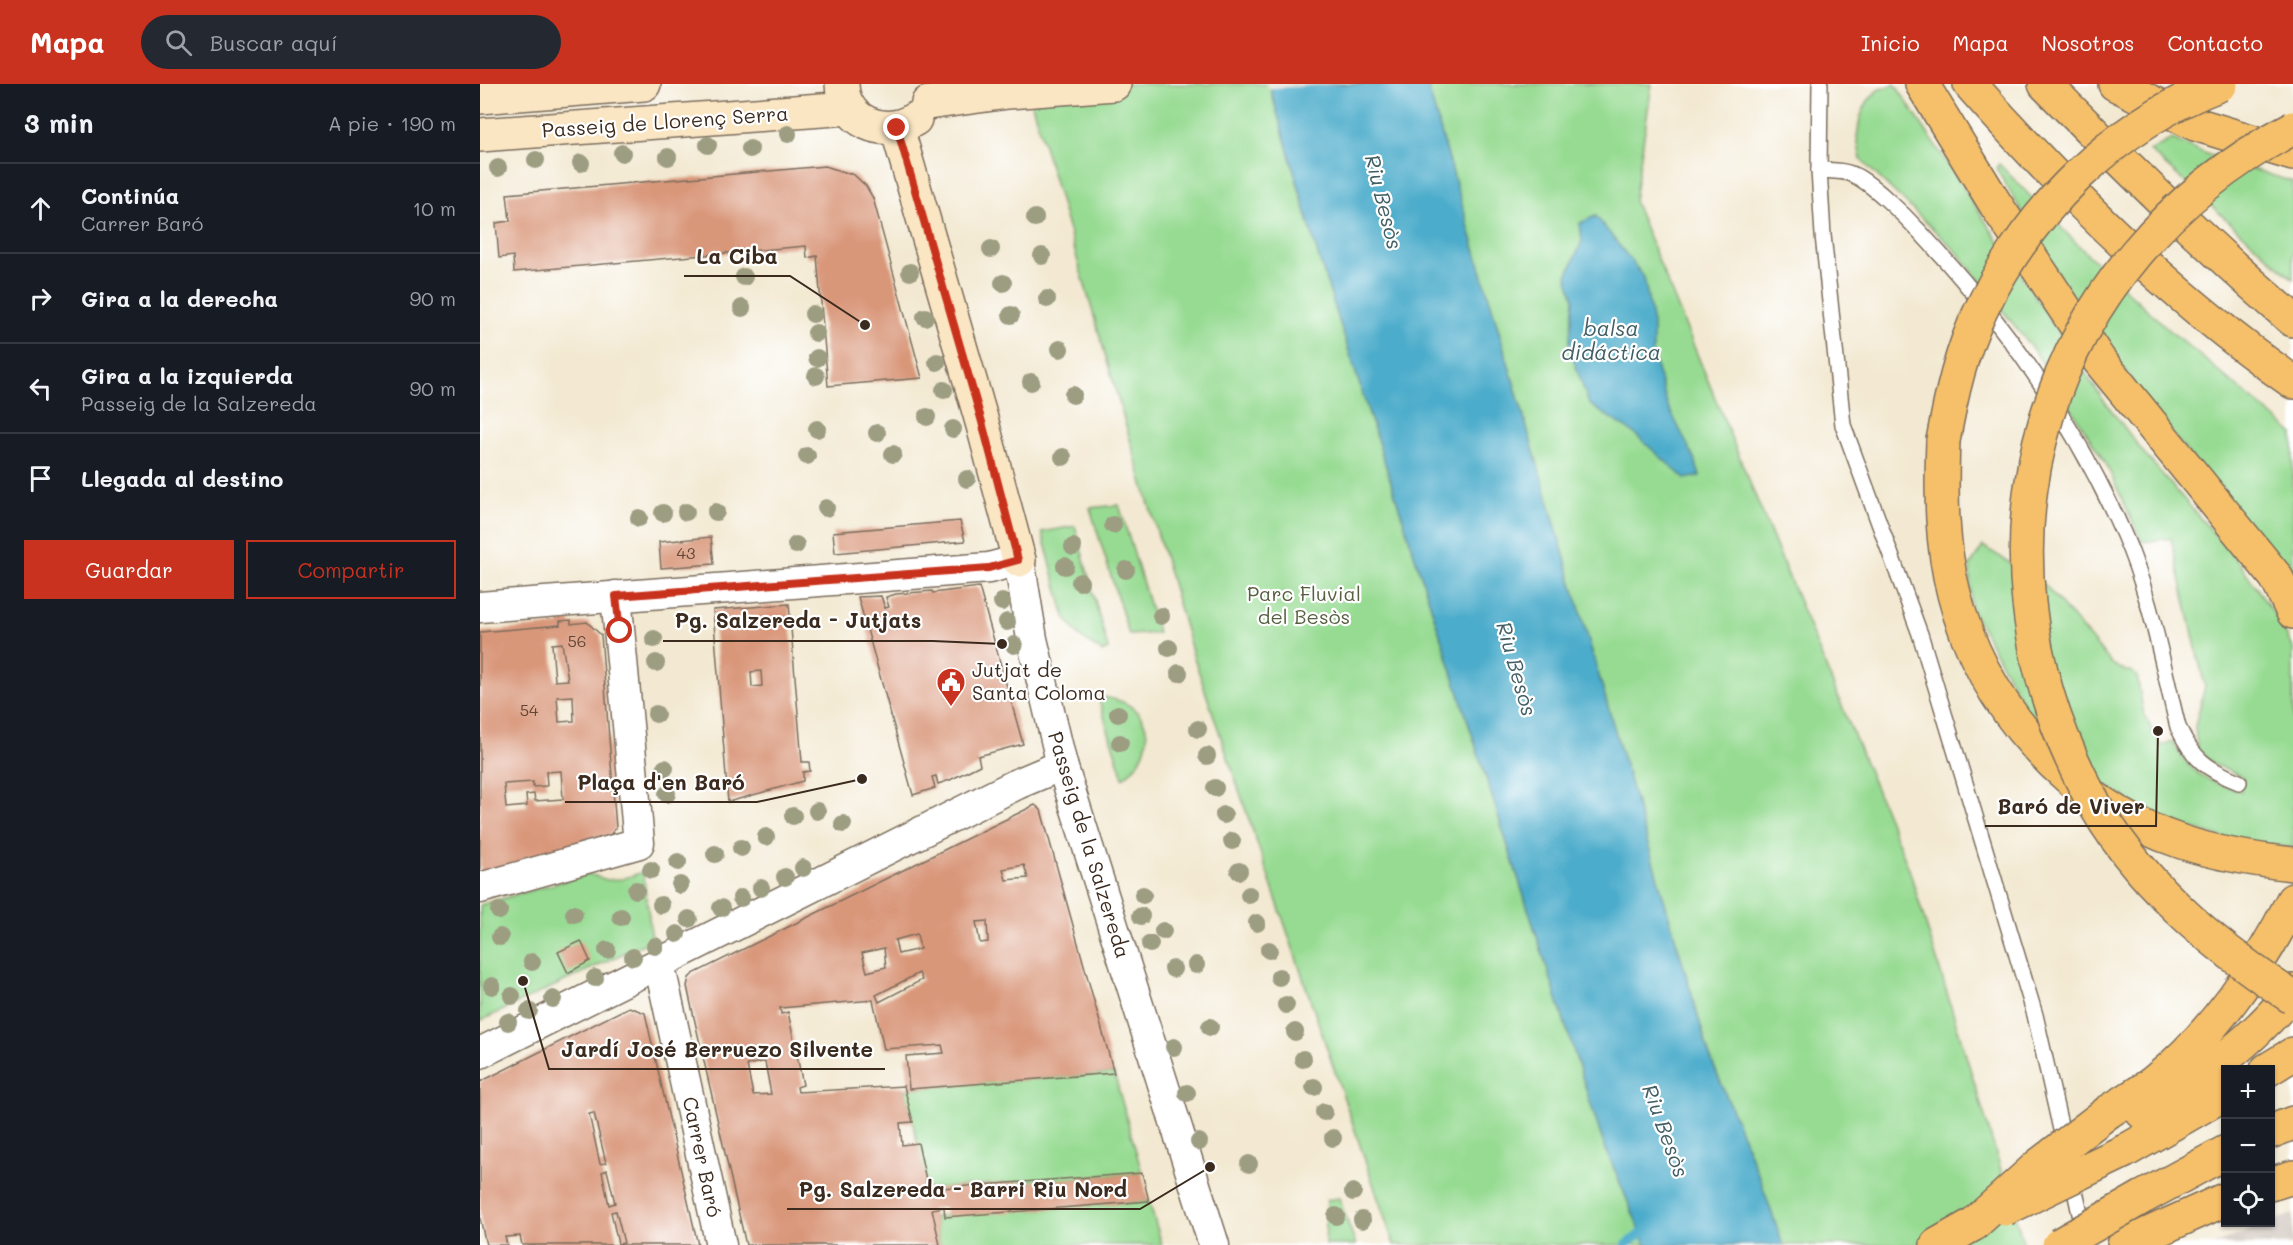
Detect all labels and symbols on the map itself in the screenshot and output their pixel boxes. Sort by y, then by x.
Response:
street label: Passeig de Llorenç Serra [541,99,789,143]
route end [883,114,909,140]
water label: Riu Besòs [1360,151,1409,252]
callout: La Ciba [684,237,790,276]
text: La Ciba [696,242,778,269]
water label: balsa didáctica [1561,314,1661,365]
house number: 43 [677,542,695,563]
park label: Parc Fluvial del Besòs [1247,580,1361,629]
callout: Pg. Salzereda - Jutjats [663,602,933,641]
text: Pg. Salzereda - Jutjats [675,606,921,633]
route start [606,617,632,643]
water label: Riu Besòs [1491,618,1544,719]
house number: 56 [568,630,587,651]
place label: Jutjat de Santa Coloma [972,656,1106,705]
public building icon: Jutjat de Santa Coloma [935,666,967,708]
house number: 54 [520,699,539,720]
street label: Passeig de la Salzereda [1043,728,1137,961]
callout: Plaça d'en Baró [565,763,757,802]
text: Plaça d'en Baró [577,768,745,795]
callout: Baró de Viver [1985,787,2156,826]
text: Baró de Viver [1997,792,2145,819]
callout: Jardí José Berruezo Silvente [549,1030,885,1069]
text: Jardí José Berruezo Silvente [561,1035,873,1062]
water label: Riu Besòs [1637,1080,1696,1181]
street label: Carrer Baró [678,1094,728,1220]
callout: Pg. Salzereda - Barri Riu Nord [787,1170,1140,1209]
text: Pg. Salzereda - Barri Riu Nord [799,1175,1127,1202]

